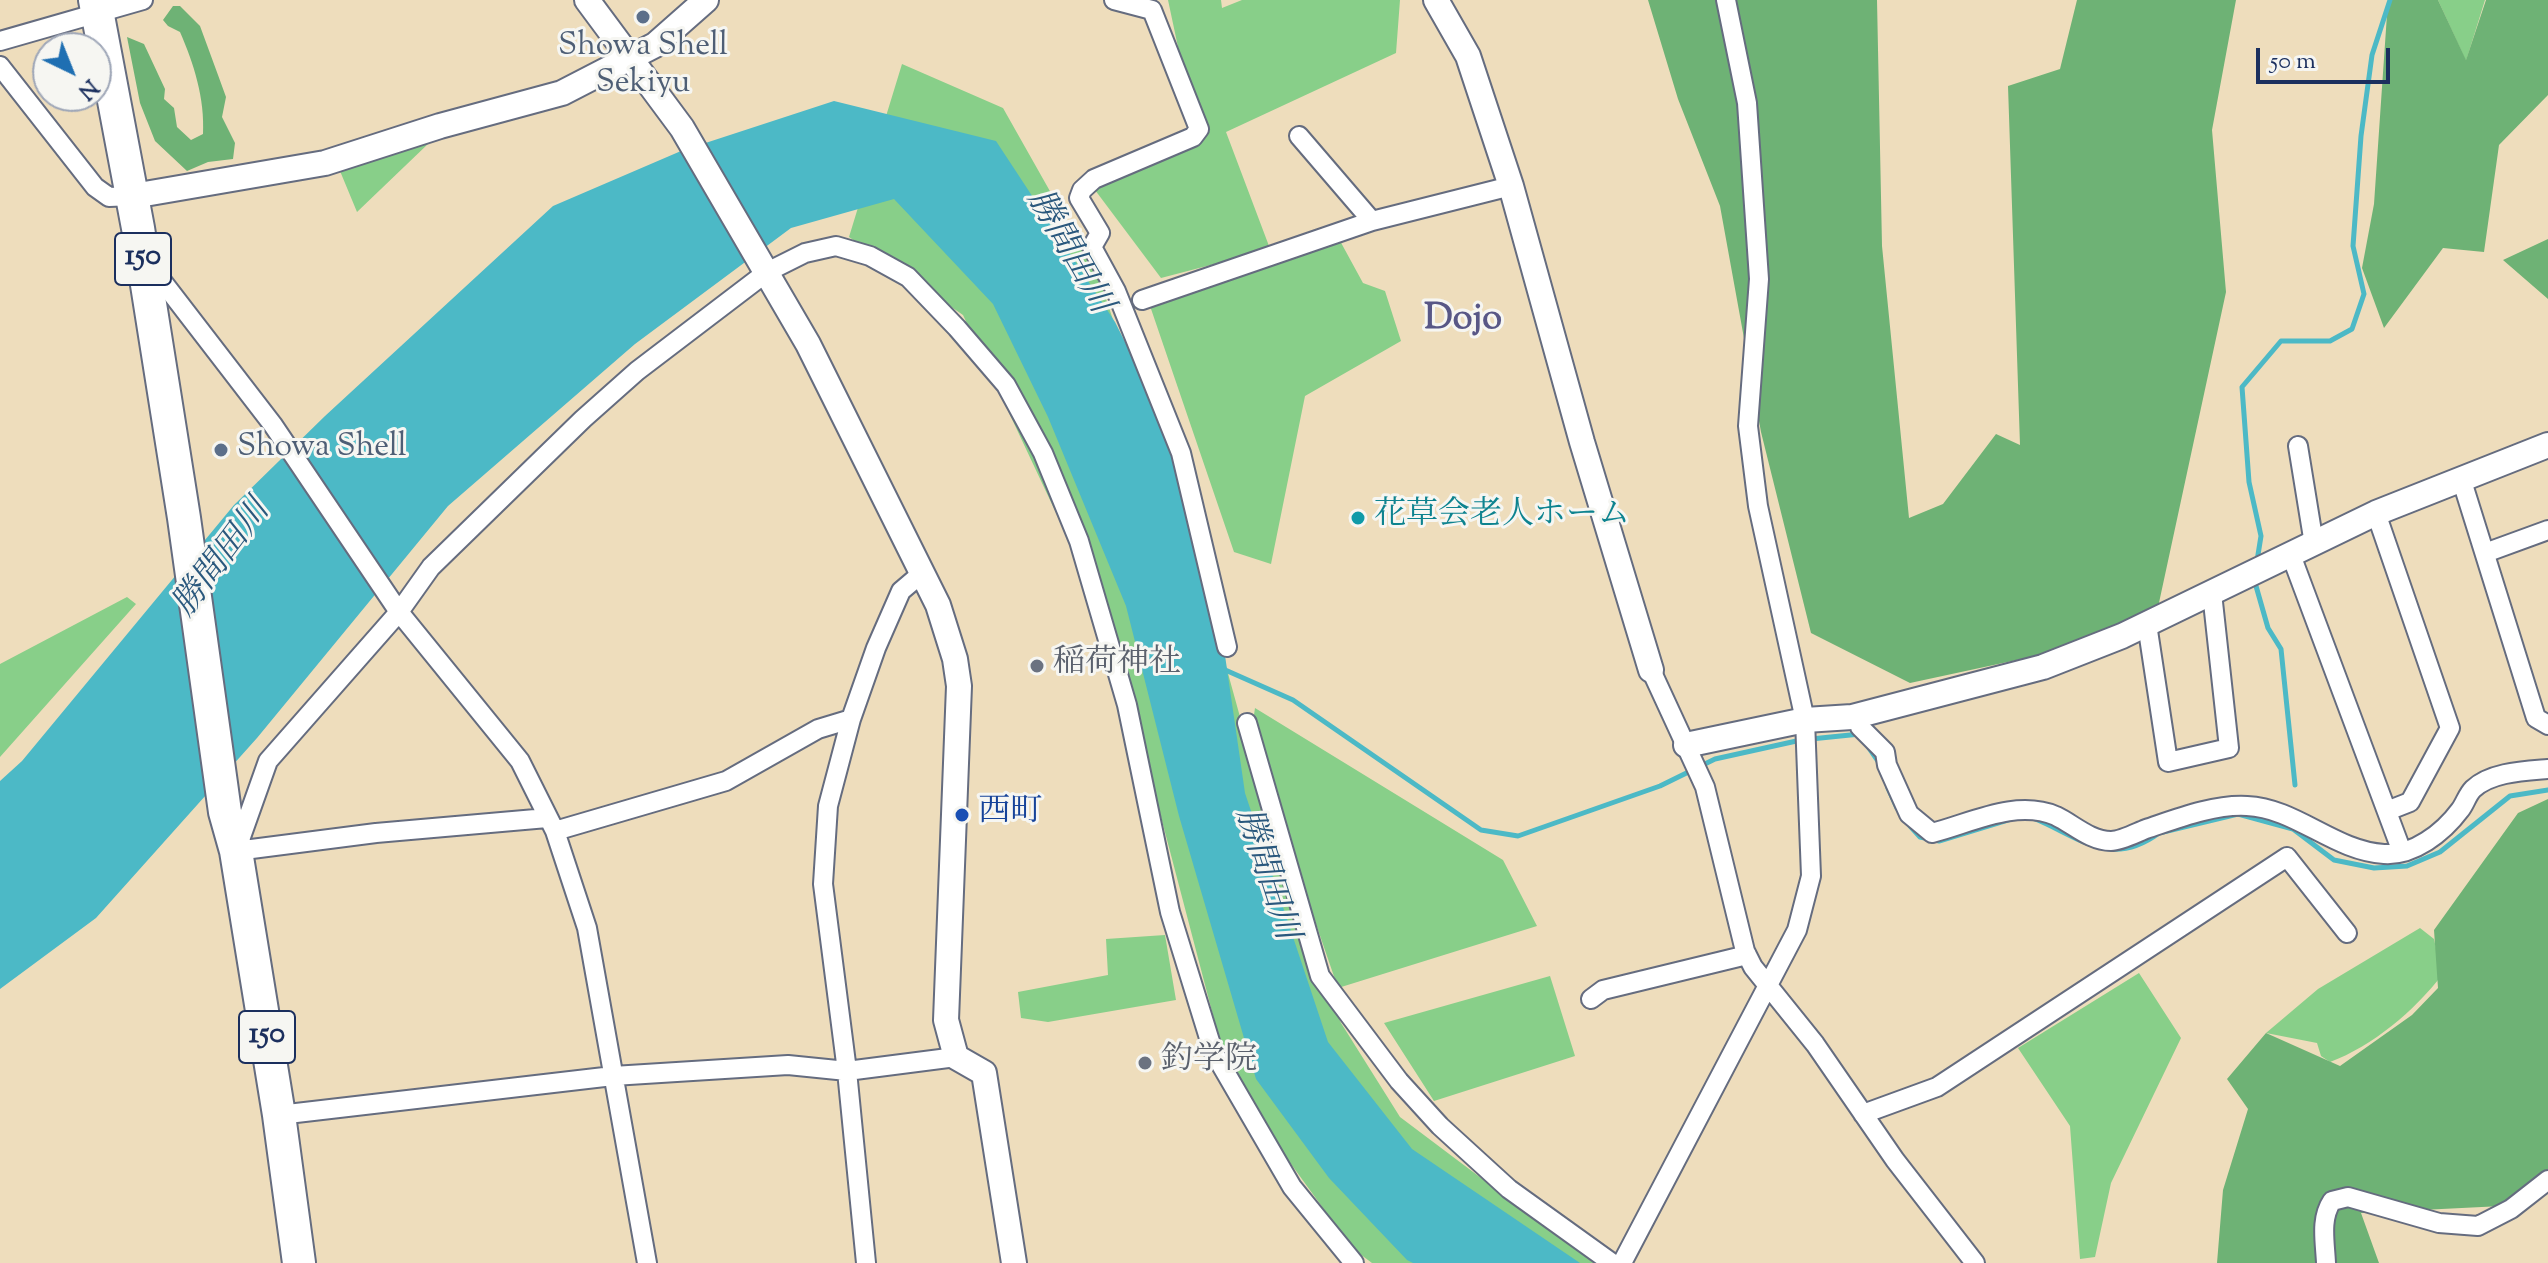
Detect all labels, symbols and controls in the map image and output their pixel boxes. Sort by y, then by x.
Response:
marker: Showa Shell Sekiyu [634,8,652,26]
place label: Showa Shell Sekiyu [558,30,728,105]
north arrow [32,32,112,112]
scale bar [2260,32,2394,82]
text: 50 m [2270,45,2316,79]
text: N [70,70,104,106]
water label: 勝間田川 [1015,184,1119,322]
road number: 150 [115,233,171,285]
district label: Dojo [1424,300,1502,344]
place label: Showa Shell [237,431,407,469]
marker: Showa Shell [212,441,230,459]
water label: 勝間田川 [167,493,281,627]
place label: 花草会老人ホーム [1374,499,1630,537]
marker: 花草会老人ホーム [1349,509,1367,527]
place label: 稲荷神社 [1053,647,1181,685]
marker: 稲荷神社 [1028,657,1046,675]
place label: 西町 [978,796,1042,834]
water label: 勝間田川 [1224,804,1304,946]
marker: 西町 [953,806,971,824]
road number: 150 [239,1011,295,1063]
place label: 釣学院 [1161,1044,1257,1082]
marker: 釣学院 [1136,1054,1154,1072]

